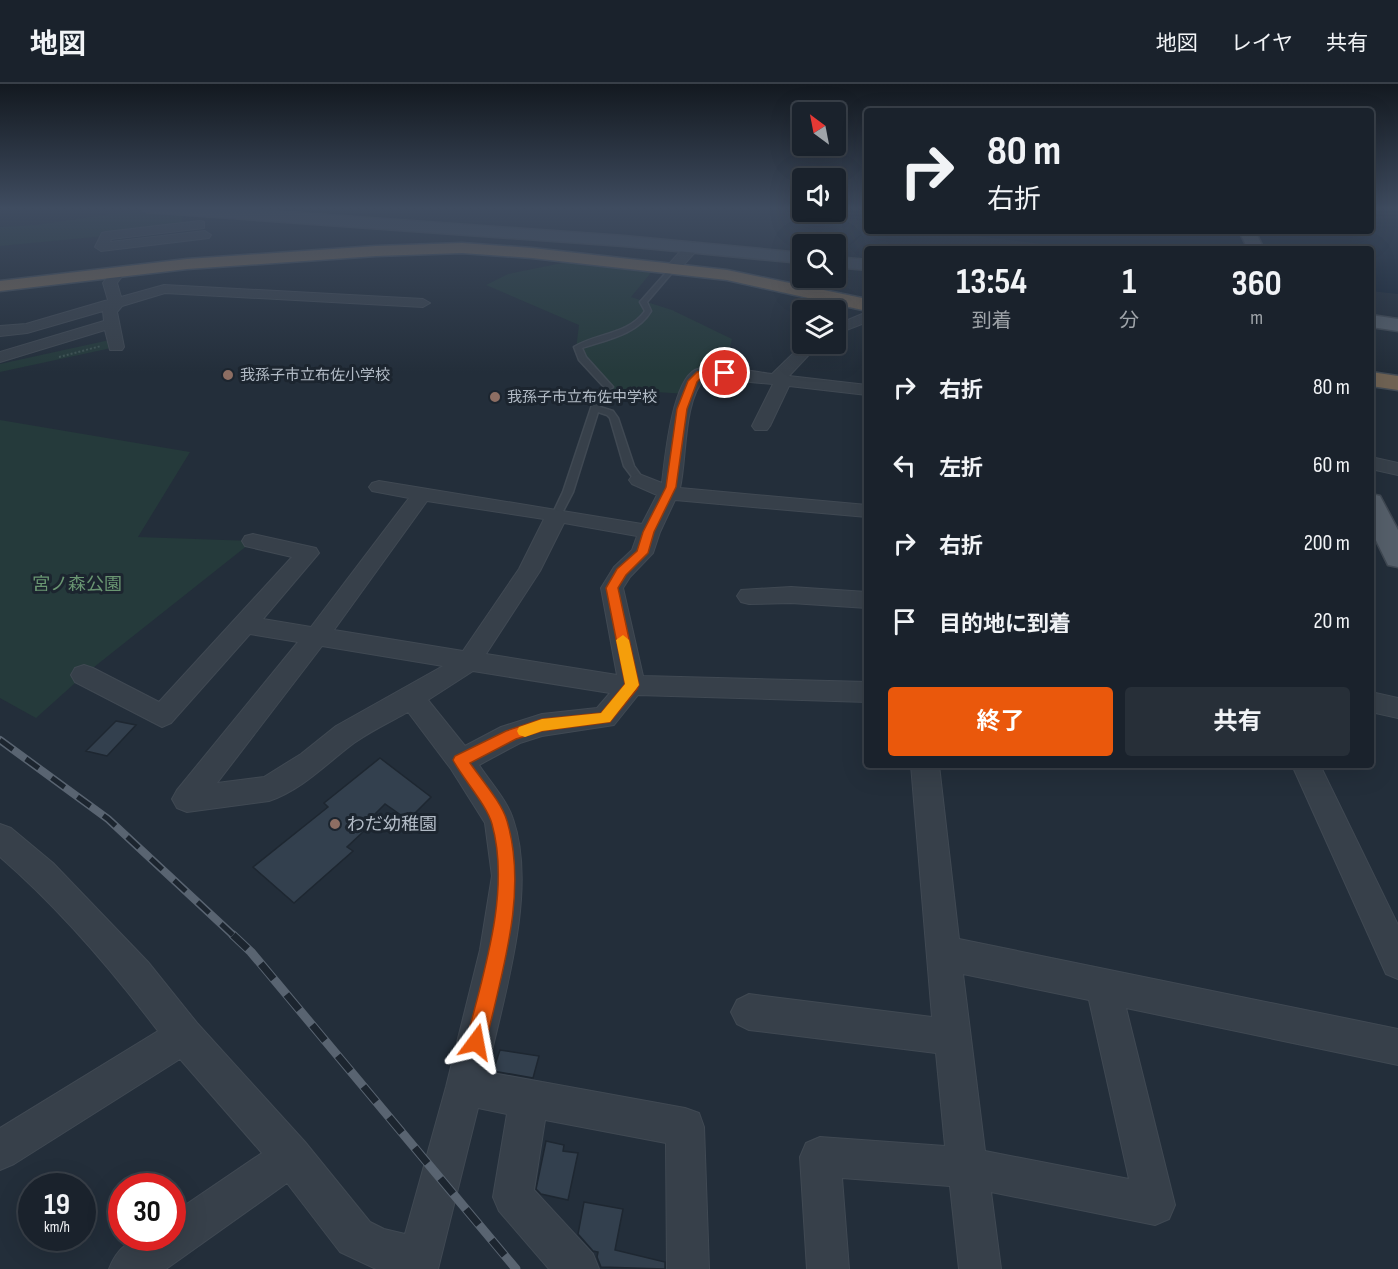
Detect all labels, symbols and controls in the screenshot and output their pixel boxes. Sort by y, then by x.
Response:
text: 地図 [30,28,86,61]
text: 地図 [1156,31,1198,56]
text: レイヤ [1231,31,1293,56]
text: 共有 [1326,31,1368,56]
north arrow [792,102,846,156]
map controls [792,102,846,354]
text: 80 m [987,126,1061,177]
icon: right [888,132,966,210]
button: sound [792,168,846,222]
text: 右折 [987,184,1041,216]
button: search [792,234,846,288]
text: 13:54 [956,261,1027,304]
text: 1 [1122,261,1136,304]
text: 360 [1232,263,1282,306]
button: layers [792,300,846,354]
text: m [1250,306,1263,330]
text: 到着 [972,309,1012,333]
text: 分 [1119,309,1139,333]
pin [699,347,750,398]
icon: arrive [708,356,741,389]
place label: 我孫子市立布佐小学校 [240,366,390,385]
marker: 我孫子市立布佐小学校 [221,368,235,382]
icon: right [888,371,921,404]
text: 80 m [1313,374,1350,401]
text: 右折 [939,377,983,404]
place label: 我孫子市立布佐中学校 [507,388,657,407]
marker: 我孫子市立布佐中学校 [488,390,502,404]
icon: left [888,449,921,482]
text: 60 m [1313,452,1350,479]
text: 左折 [939,455,983,482]
icon: right [888,527,921,560]
text: 200 m [1304,530,1350,557]
text: 右折 [939,533,983,560]
park label: 宮ノ森公園 [32,574,122,595]
icon: arrive [888,605,921,638]
text: 20 m [1314,608,1350,635]
text: 目的地に到着 [939,611,1071,638]
button: 終了 [888,687,1113,756]
button: 共有 [1125,687,1350,756]
place label: わだ幼稚園 [347,814,437,835]
marker: わだ幼稚園 [328,817,342,831]
position arrow [444,1010,508,1074]
speed limit sign: 30 [108,1173,186,1251]
text: 19 [44,1187,70,1223]
text: km/h [44,1218,70,1237]

